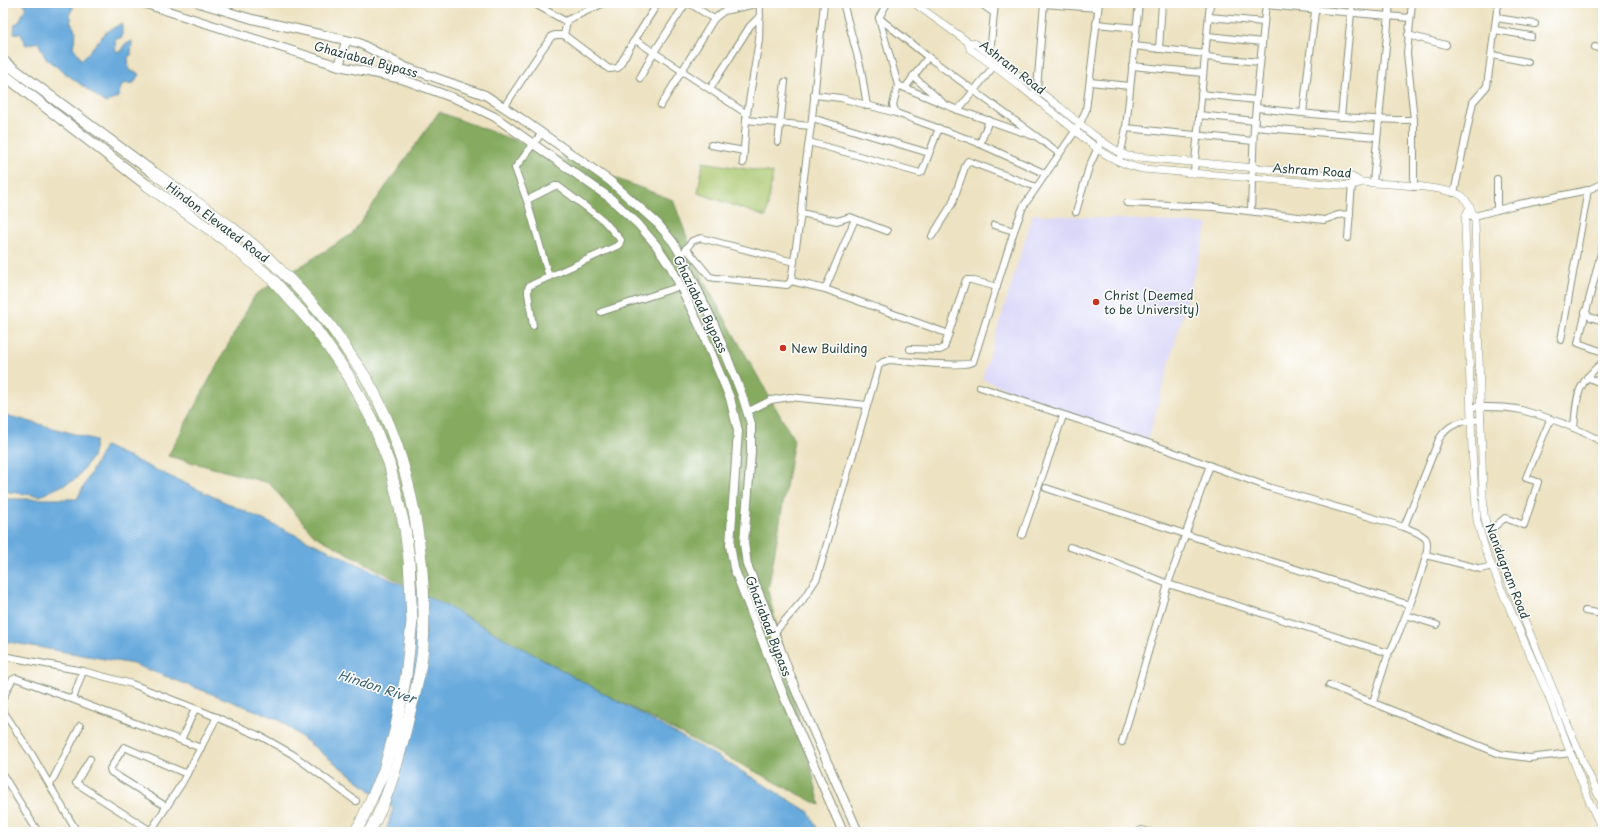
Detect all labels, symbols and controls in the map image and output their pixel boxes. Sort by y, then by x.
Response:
street label: Ghaziabad Bypass [312,36,420,82]
street label: Ashram Road [976,36,1050,98]
street label: Ashram Road [1272,158,1352,182]
street label: Hindon Elevated Road [163,177,273,267]
street label: Ghaziabad Bypass [670,252,733,356]
place label: Christ (Deemed to be University) [1104,286,1199,318]
marker: Christ (Deemed to be University) [1091,297,1101,307]
place label: New Building [791,339,867,357]
marker: New Building [778,343,788,353]
street label: Nandagram Road [1481,520,1535,622]
street label: Ghaziabad Bypass [741,573,797,679]
water label: Hindon River [336,665,420,708]

